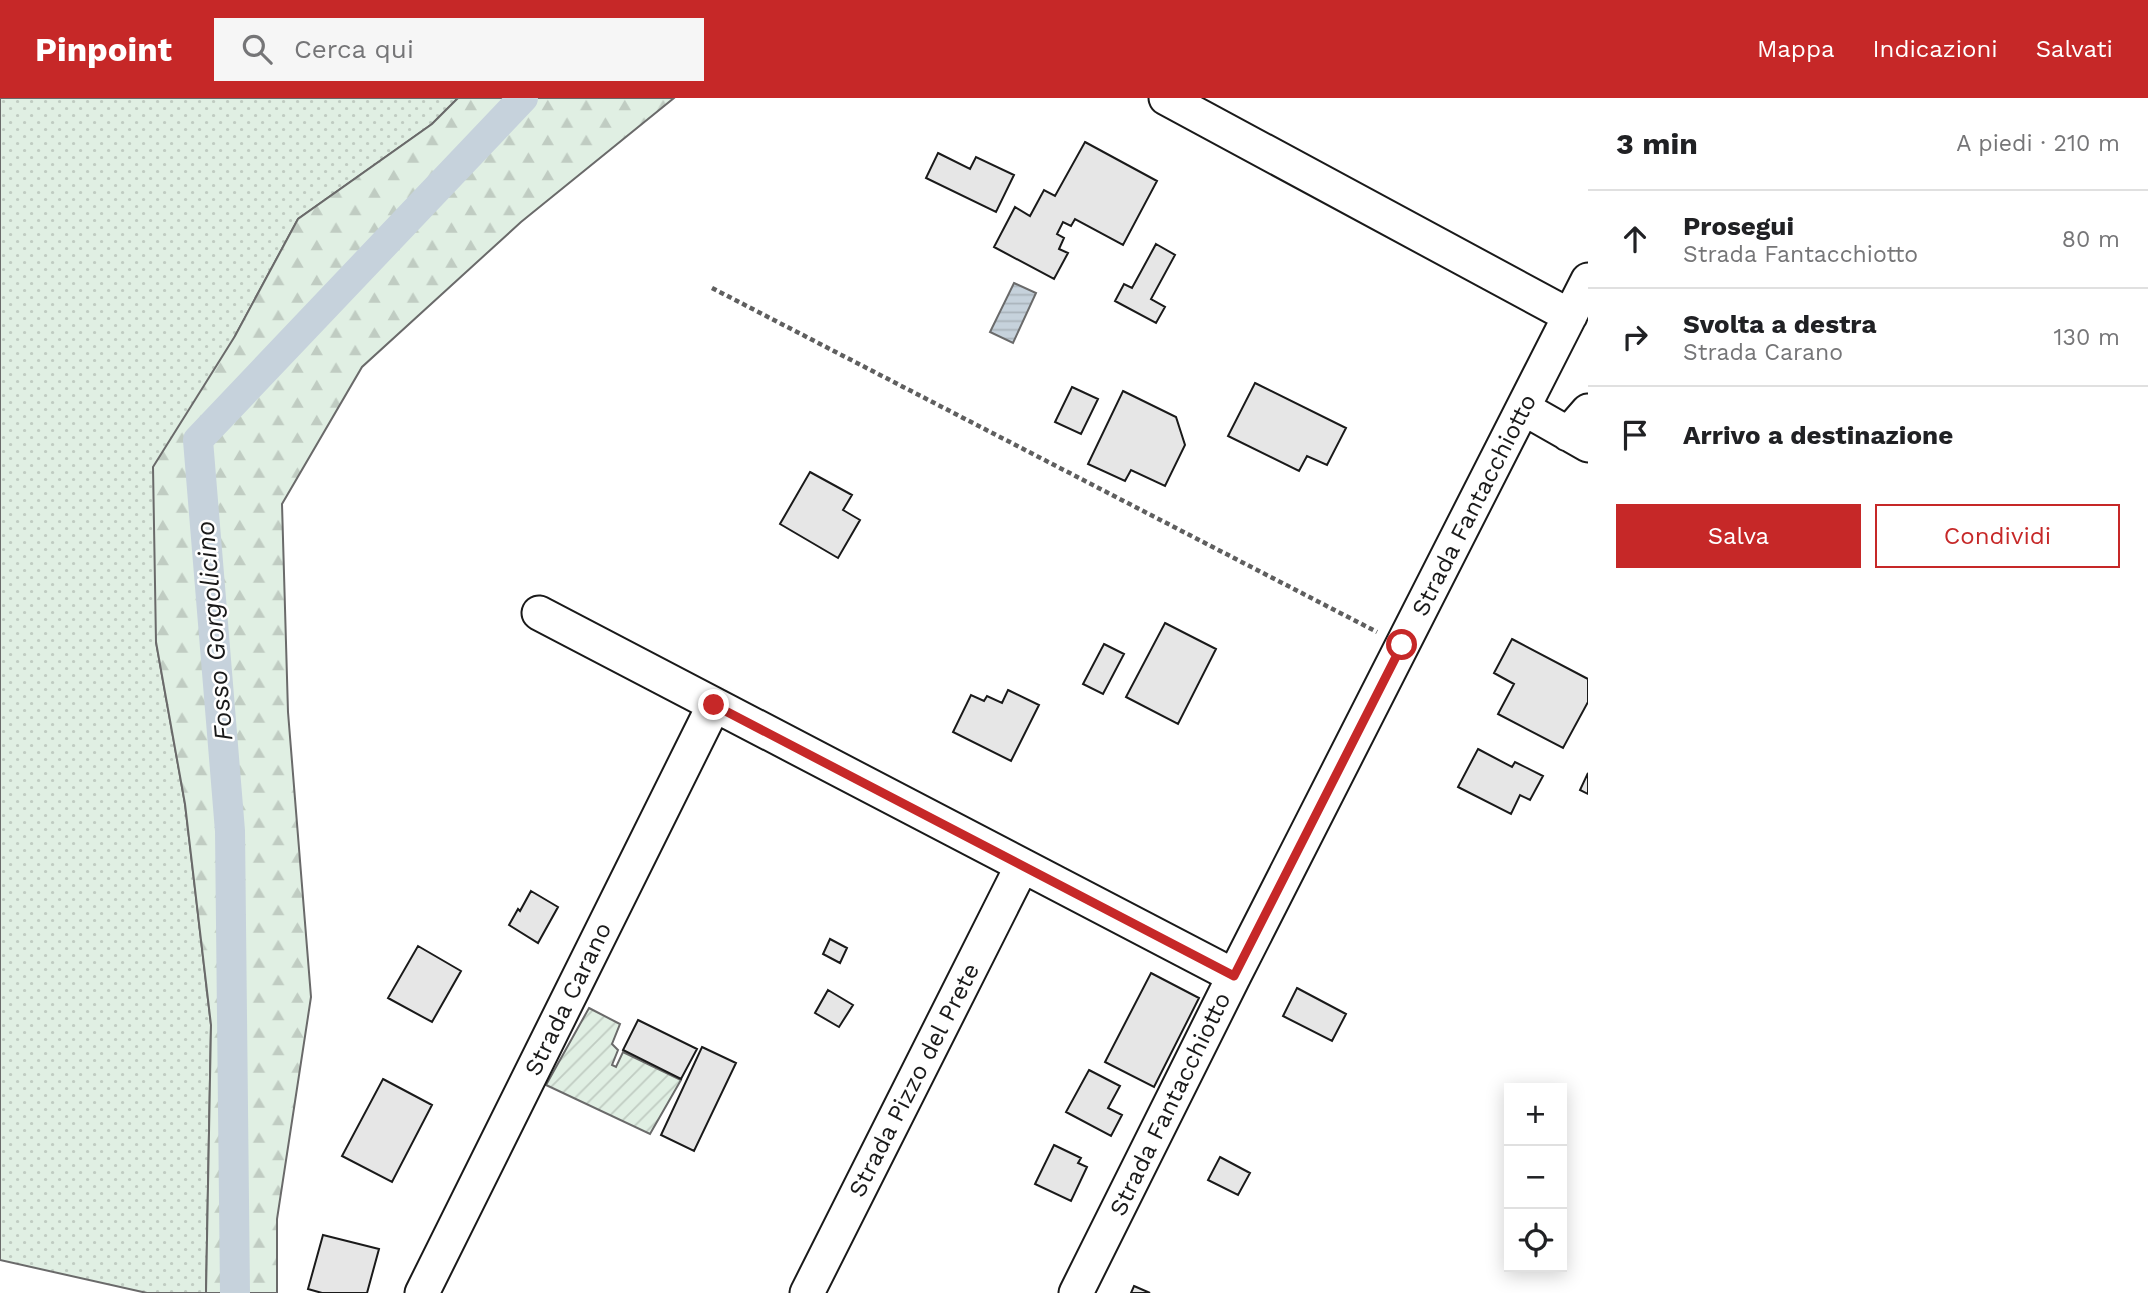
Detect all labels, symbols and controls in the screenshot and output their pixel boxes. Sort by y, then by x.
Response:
search box [214,18,704,81]
text: Pinpoint [35,30,172,69]
icon: search [238,30,276,68]
text: Cerca qui [294,34,414,64]
text: Mappa [1757,35,1835,63]
text: Indicazioni [1873,35,1998,63]
text: Salvati [2036,35,2113,63]
text: 3 min [1616,126,1698,161]
text: A piedi · 210 m [1956,130,2120,157]
text: Prosegui [1683,211,1794,241]
icon: ahead [1616,220,1654,258]
text: 80 m [2062,226,2120,253]
text: Strada Fantacchiotto [1683,241,1918,268]
text: Svolta a destra [1683,309,1876,339]
icon: right [1616,318,1654,356]
text: 130 m [2054,324,2120,351]
text: Strada Carano [1683,339,1843,366]
street label: Strada Fantacchiotto [1406,389,1542,621]
icon: arrive [1616,416,1654,454]
text: Arrivo a destinazione [1683,420,1953,450]
button: Salva [1616,504,1861,568]
button: Condividi [1875,504,2120,568]
water label: Fosso Gorgolicino [189,520,239,742]
route start [1386,629,1417,660]
route end [698,689,729,720]
street label: Strada Carano [519,918,617,1080]
street label: Strada Pizzo del Prete [843,958,985,1202]
street label: Strada Fantacchiotto [1104,988,1236,1220]
map controls [1504,1083,1567,1272]
button: + [1504,1083,1567,1146]
button: − [1504,1146,1567,1209]
button: locate [1504,1209,1567,1272]

